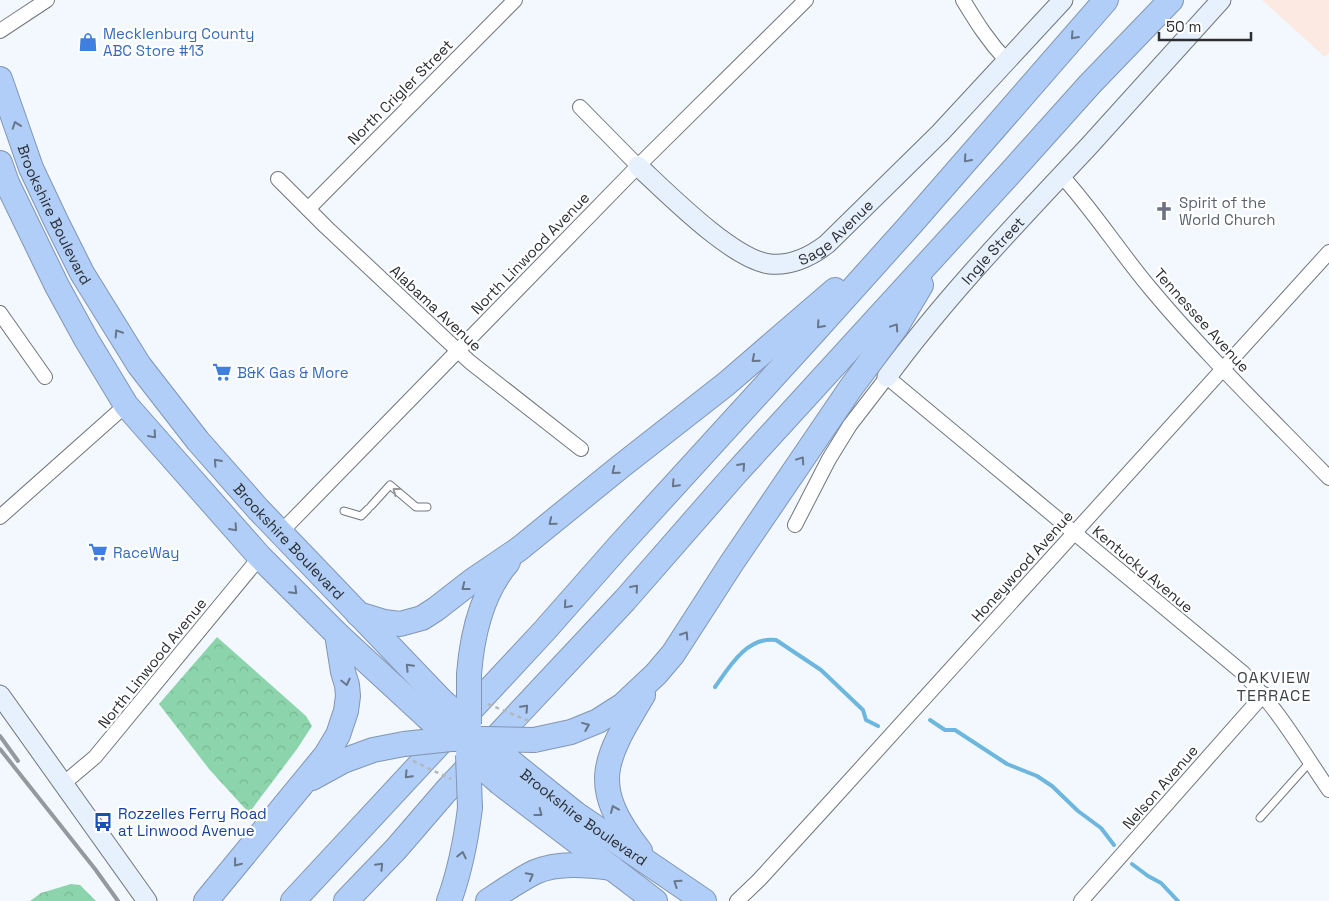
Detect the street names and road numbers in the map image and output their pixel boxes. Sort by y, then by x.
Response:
street label: North Crigler Street [343,35,457,149]
street label: Brookshire Boulevard [14,142,96,288]
street label: North Linwood Avenue [467,188,593,318]
street label: Sage Avenue [795,195,877,269]
street label: Ingle Street [957,212,1028,288]
street label: Alabama Avenue [386,261,486,355]
street label: Tennessee Avenue [1150,264,1254,376]
street label: Brookshire Boulevard [230,479,349,603]
street label: Honeywood Avenue [967,506,1077,626]
street label: Kentucky Avenue [1089,521,1197,617]
street label: North Linwood Avenue [93,594,211,732]
street label: Nelson Avenue [1118,741,1202,833]
street label: Brookshire Boulevard [517,764,651,869]

